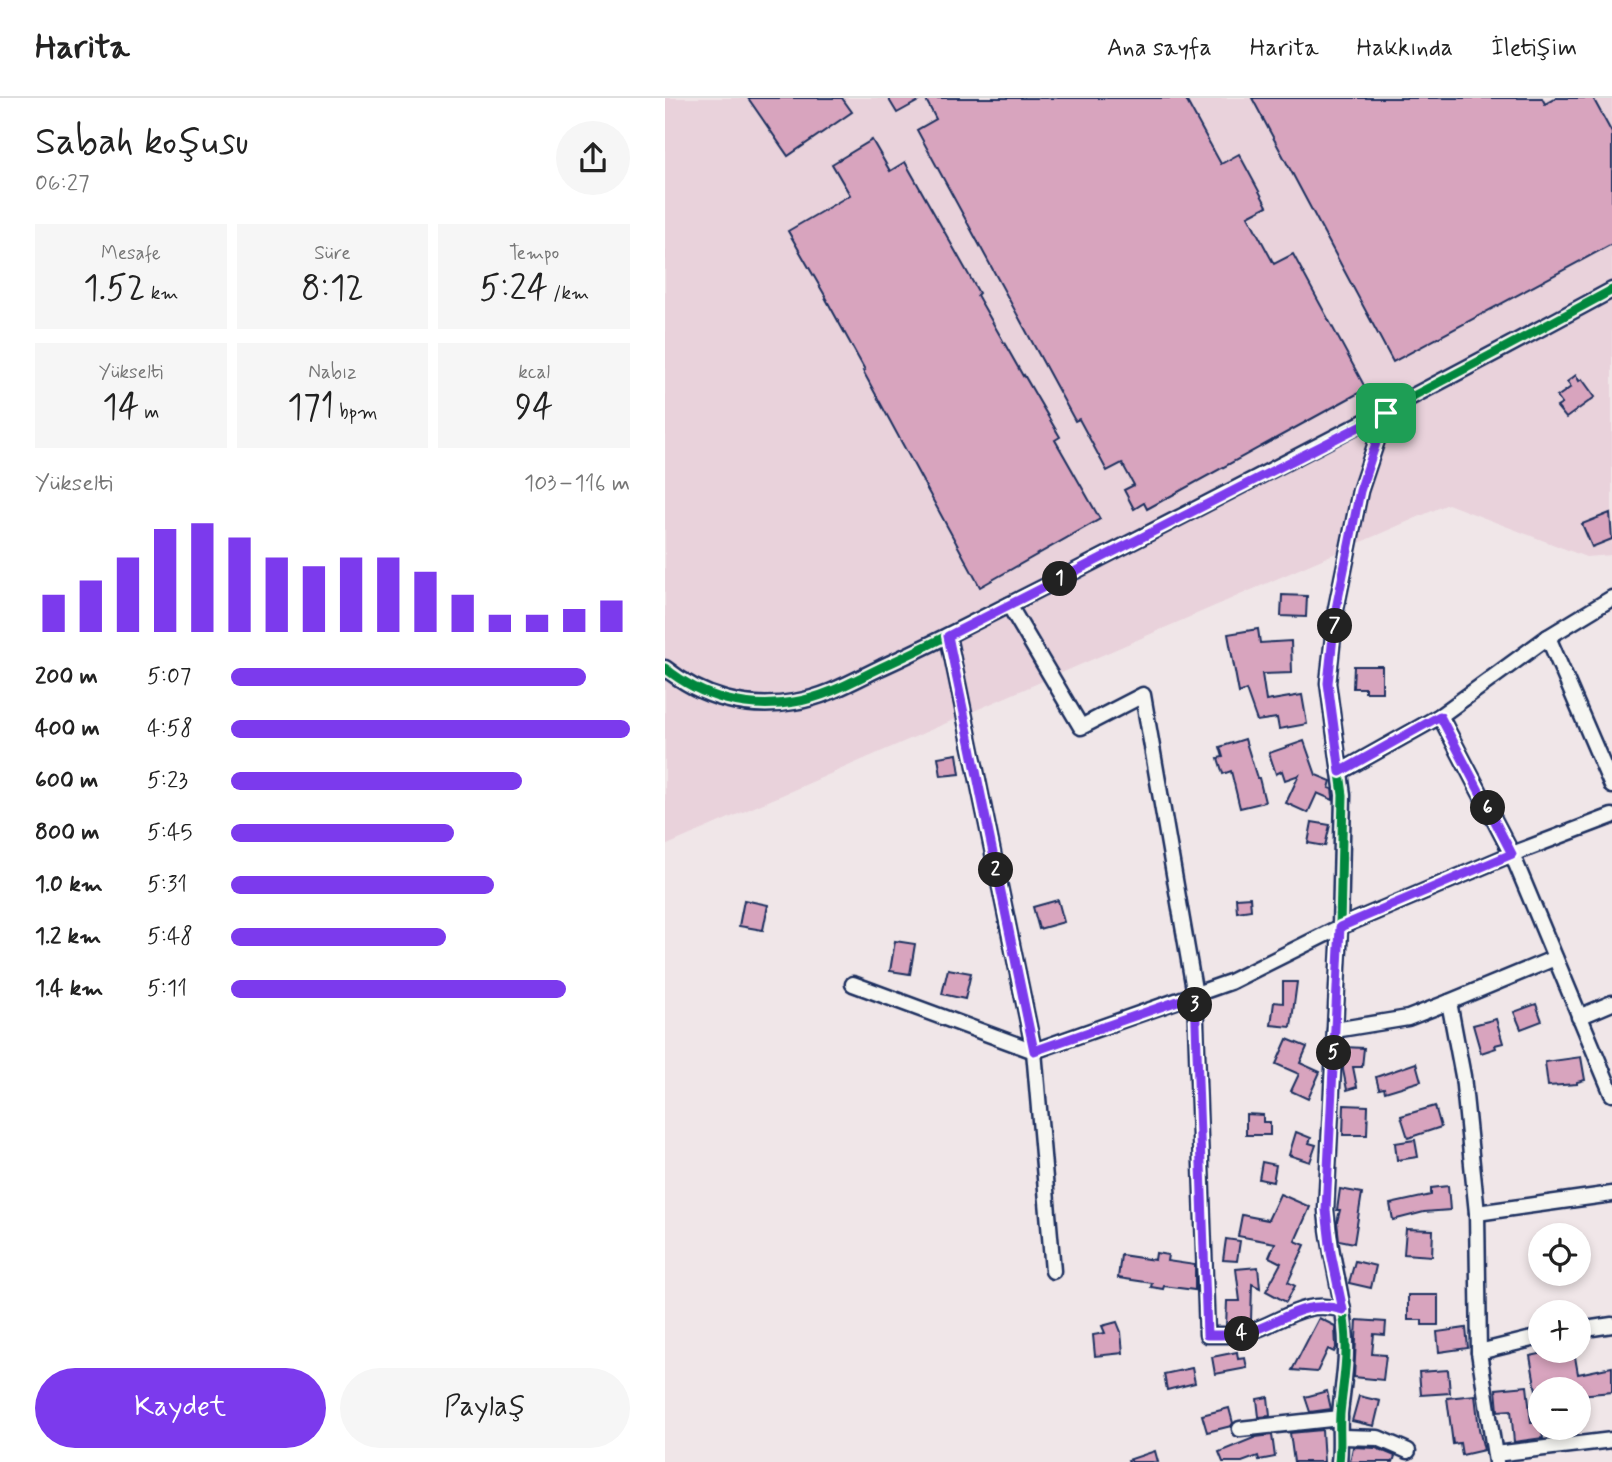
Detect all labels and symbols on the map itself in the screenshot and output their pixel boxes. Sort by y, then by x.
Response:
pin [1356,383,1416,443]
pin: 1 [1043,561,1077,596]
pin: 7 [1317,608,1353,644]
pin: 6 [1471,790,1505,826]
pin: 2 [979,852,1013,888]
pin: 3 [1177,988,1213,1023]
pin: 5 [1317,1035,1351,1070]
pin: 4 [1225,1316,1259,1352]

